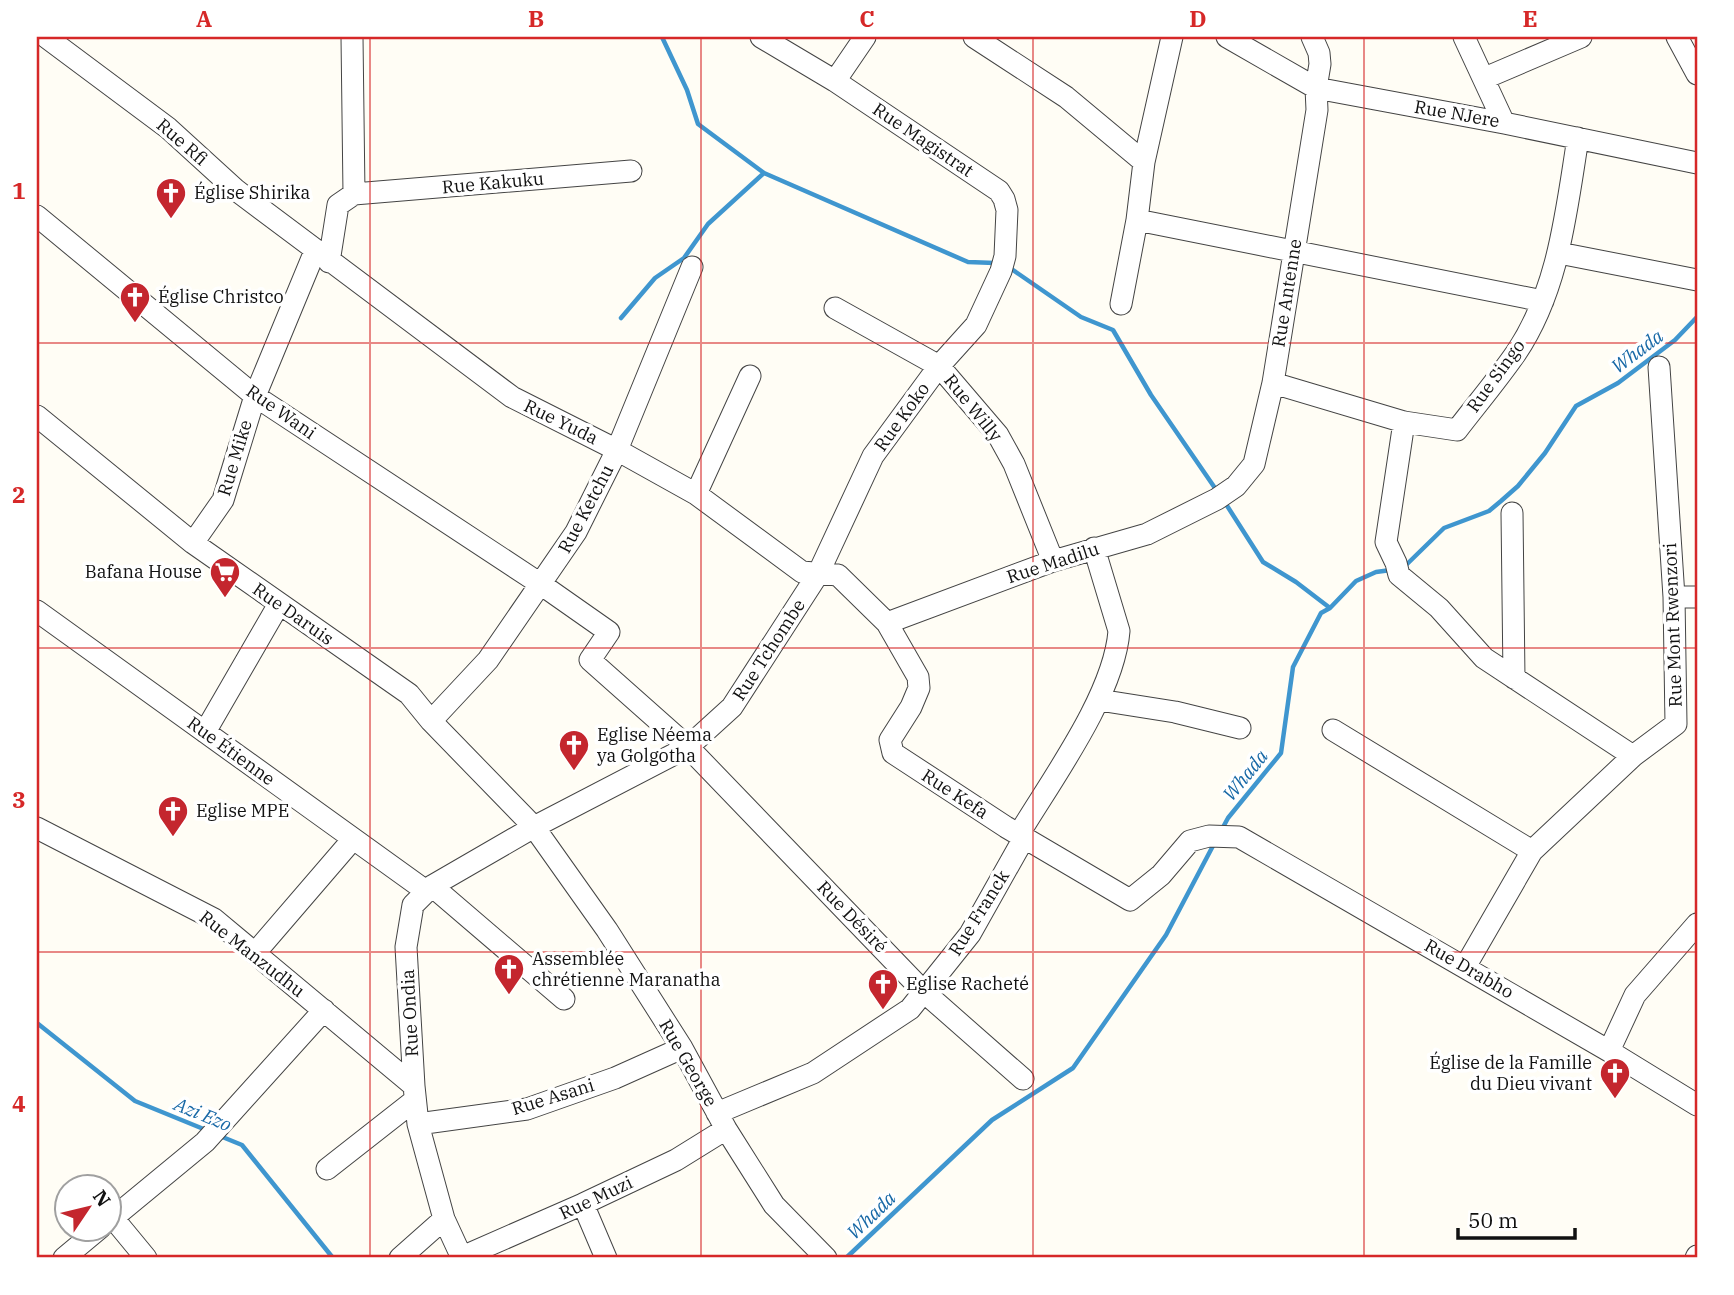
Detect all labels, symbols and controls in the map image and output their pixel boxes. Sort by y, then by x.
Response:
text: A [196,3,212,33]
text: B [528,3,544,33]
text: C [859,3,875,33]
text: D [1189,3,1207,33]
text: E [1522,3,1538,33]
street label: Rue NJere [1413,95,1501,132]
street label: Rue Magistrat [868,97,978,182]
street label: Rue Rfi [152,113,213,170]
street label: Rue Kakuku [441,167,545,198]
text: 1 [12,175,26,205]
church icon: Église Shirika [154,176,188,220]
place label: Église Shirika [194,181,310,204]
street label: Rue Antenne [1267,237,1306,349]
church icon: Église Christco [118,280,152,324]
place label: Église Christco [158,285,284,308]
water label: Whada [1606,323,1668,378]
street label: Rue Singo [1461,335,1530,417]
street label: Rue Willy [939,369,1008,446]
street label: Rue Koko [869,378,934,456]
street label: Rue Wani [242,379,321,444]
street label: Rue Yuda [520,394,602,449]
street label: Rue Mike [212,417,257,499]
street label: Rue Ketchu [553,461,618,557]
text: 2 [12,479,26,509]
street label: Rue Madilu [1004,537,1102,588]
street label: Rue Mont Rwenzori [1658,542,1687,708]
supermarket icon: Bafana House [208,555,242,599]
place label: Bafana House [85,560,202,583]
street label: Rue Daruis [248,577,338,650]
street label: Rue Tchombe [727,595,810,705]
street label: Rue Étienne [183,711,280,790]
place label: Eglise Néema ya Golgotha [597,723,712,767]
church icon: Eglise Néema ya Golgotha [557,728,591,772]
water label: Whada [1217,744,1273,805]
street label: Rue Kefa [918,764,993,824]
text: 3 [12,784,26,814]
church icon: Eglise MPE [156,794,190,838]
place label: Eglise MPE [196,799,289,822]
street label: Rue Franck [943,865,1014,960]
street label: Rue Désiré [812,876,892,958]
street label: Rue Manzudhu [195,905,310,1002]
street label: Rue Drabho [1420,934,1518,1003]
place label: Assemblée chrétienne Maranatha [532,947,721,991]
church icon: Assemblée chrétienne Maranatha [492,952,526,996]
church icon: Eglise Racheté [866,967,900,1011]
street label: Rue Ondia [396,968,423,1057]
place label: Eglise Racheté [906,972,1029,995]
street label: Rue George [654,1015,723,1111]
place label: Église de la Famille du Dieu vivant [1429,1051,1592,1095]
church icon: Église de la Famille du Dieu vivant [1598,1056,1632,1100]
street label: Rue Asani [509,1073,597,1120]
text: 4 [12,1088,26,1118]
water label: Azi Ezo [169,1091,235,1136]
street label: Rue Muzi [555,1170,637,1225]
north arrow [52,1172,122,1242]
text: N [88,1185,116,1211]
water label: Whada [842,1186,901,1244]
scale bar [1458,1197,1575,1241]
text: 50 m [1468,1206,1518,1234]

